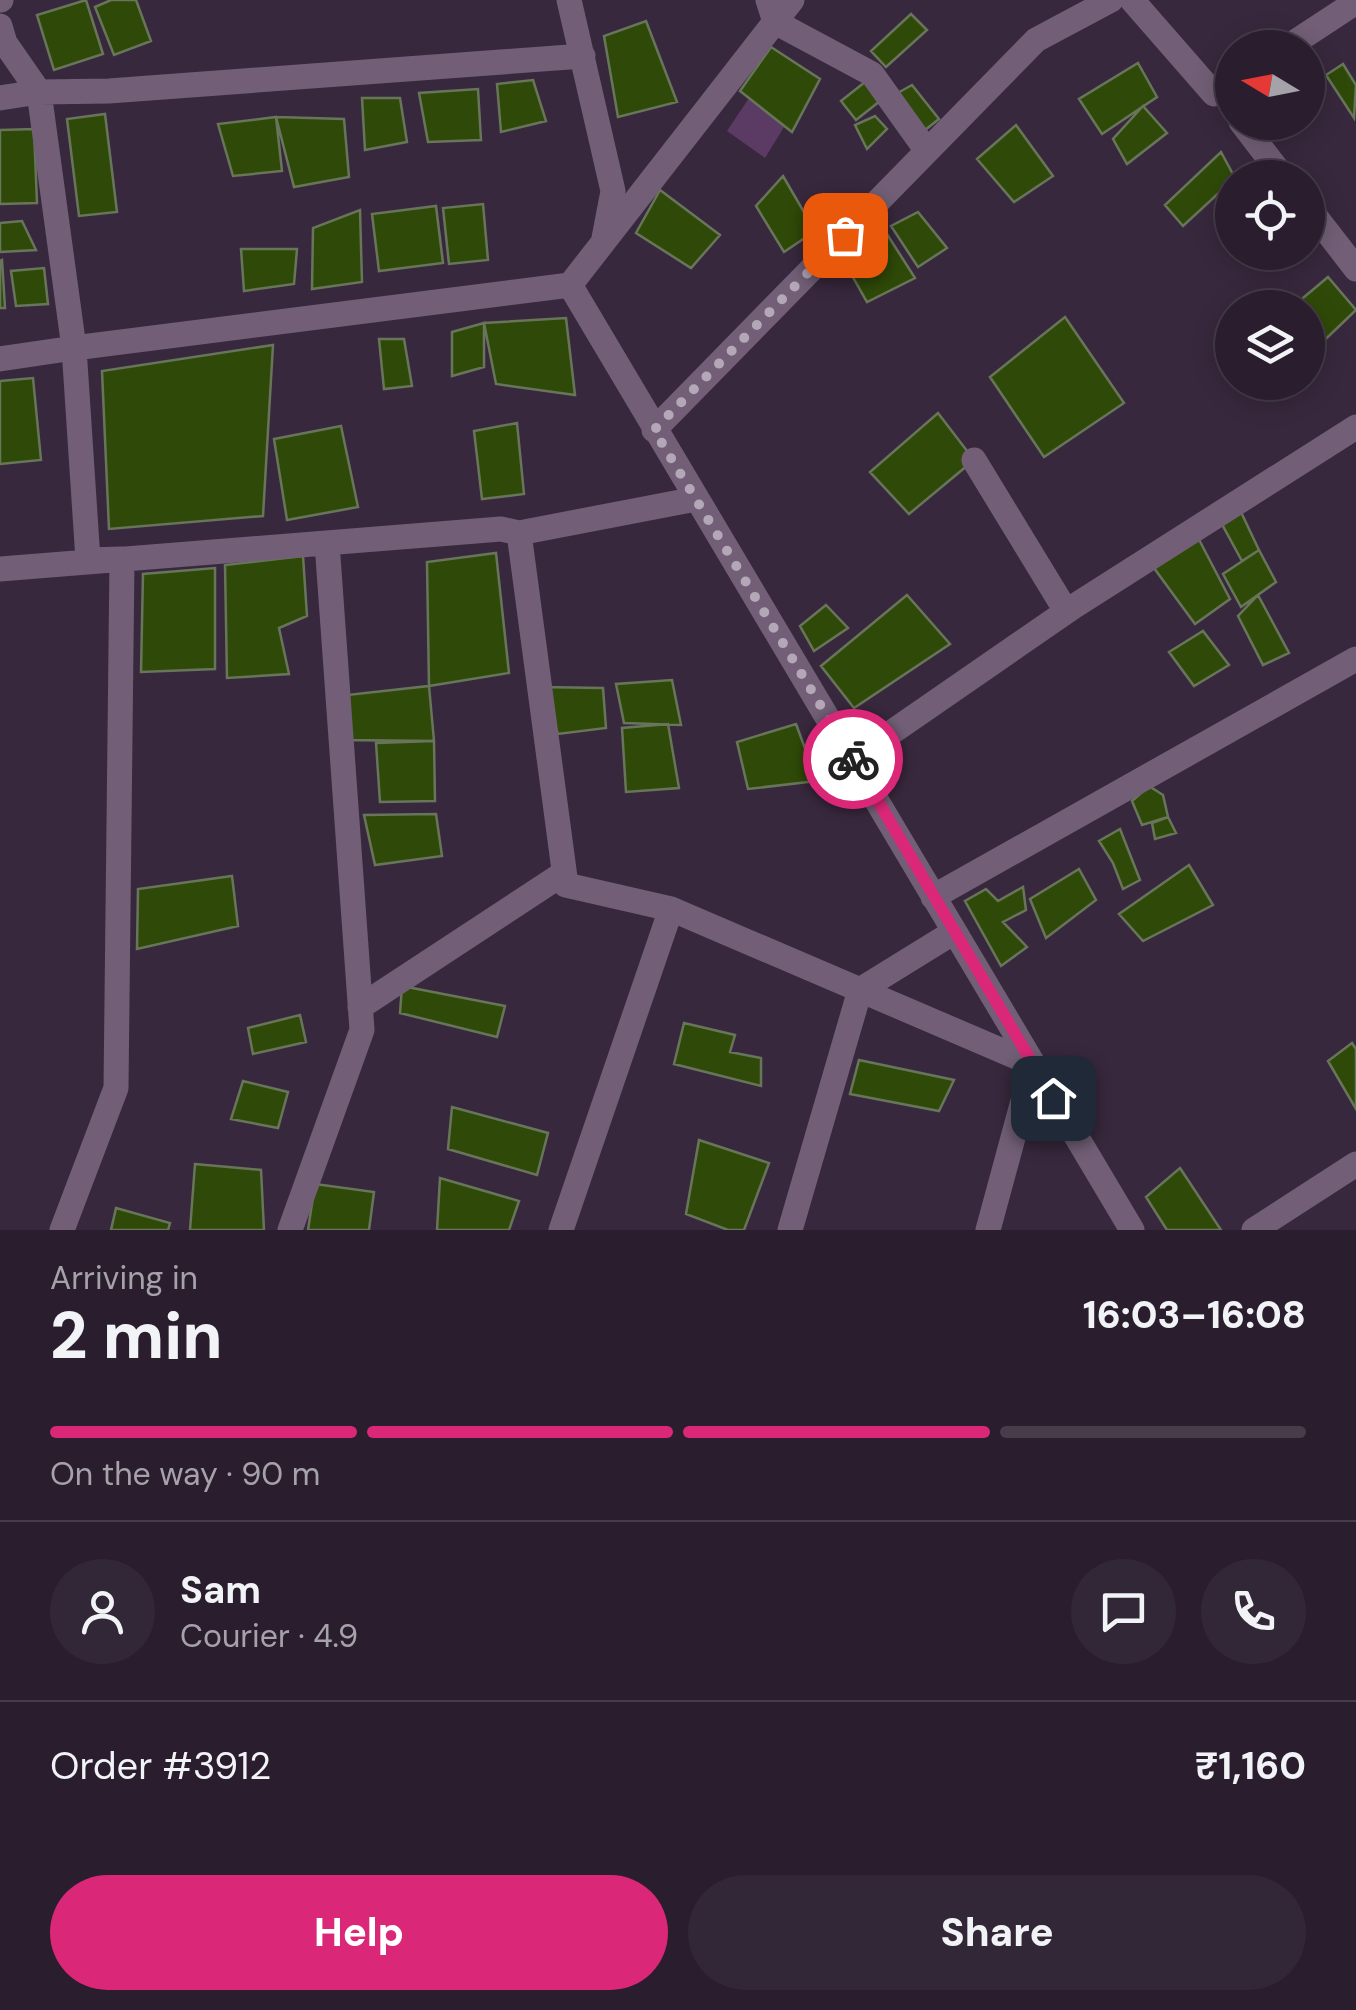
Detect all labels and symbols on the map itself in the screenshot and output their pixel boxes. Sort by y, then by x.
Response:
north arrow [1215,30,1325,140]
pin [803,193,888,278]
courier [803,709,903,809]
pin [1011,1056,1096,1141]

